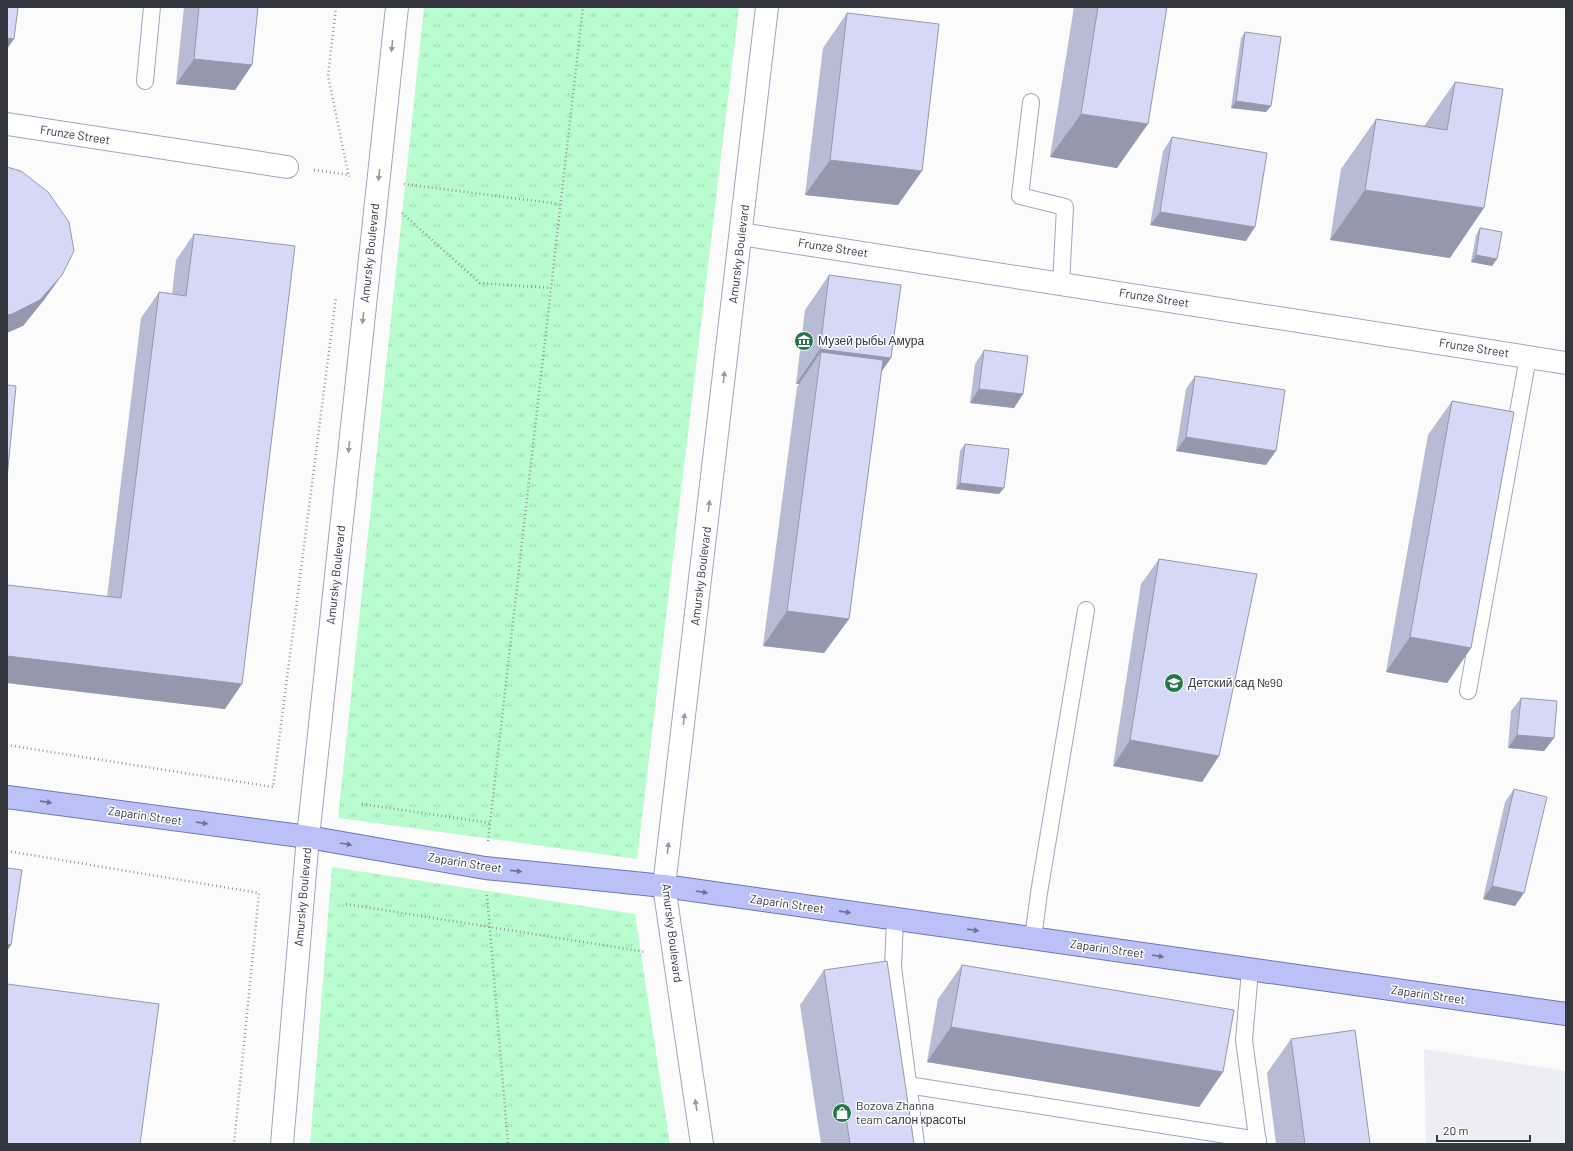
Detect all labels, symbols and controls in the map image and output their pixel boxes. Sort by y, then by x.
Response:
one-way arrow [389,40,396,52]
street label: Frunze Street [39,122,111,146]
one-way arrow [375,169,382,181]
street label: Amursky Boulevard [357,203,381,303]
street label: Amursky Boulevard [725,204,751,304]
street label: Frunze Street [797,235,869,259]
street label: Frunze Street [1118,285,1190,309]
one-way arrow [360,312,367,324]
museum icon: Музей рыбы Амура [793,330,815,352]
place label: Музей рыбы Амура [818,333,924,348]
street label: Frunze Street [1438,335,1510,359]
one-way arrow [721,371,727,383]
one-way arrow [346,441,353,454]
one-way arrow [706,500,712,512]
street label: Amursky Boulevard [323,525,347,625]
street label: Amursky Boulevard [687,526,713,626]
school or university icon: Детский сад №90 [1163,672,1185,694]
place label: Детский сад №90 [1188,675,1283,690]
one-way arrow [680,713,687,725]
one-way arrow [40,799,52,805]
street label: Zaparin Street [107,803,183,827]
one-way arrow [196,820,208,826]
one-way arrow [340,841,352,847]
one-way arrow [665,842,671,854]
street label: Amursky Boulevard [291,847,313,947]
street label: Zaparin Street [427,849,503,875]
one-way arrow [510,868,522,874]
street label: Amursky Boulevard [660,883,686,983]
one-way arrow [696,889,708,895]
street label: Zaparin Street [749,891,825,915]
one-way arrow [839,909,851,915]
one-way arrow [967,927,980,933]
street label: Zaparin Street [1069,936,1145,960]
one-way arrow [1152,953,1164,959]
street label: Zaparin Street [1390,982,1466,1006]
place label: Bozova Zhanna team салон красоты [856,1098,966,1127]
one-way arrow [693,1099,699,1112]
shop icon: Bozova Zhanna team салон красоты [831,1102,853,1124]
scale bar [1437,1117,1530,1143]
text: 20 m [1443,1123,1469,1137]

